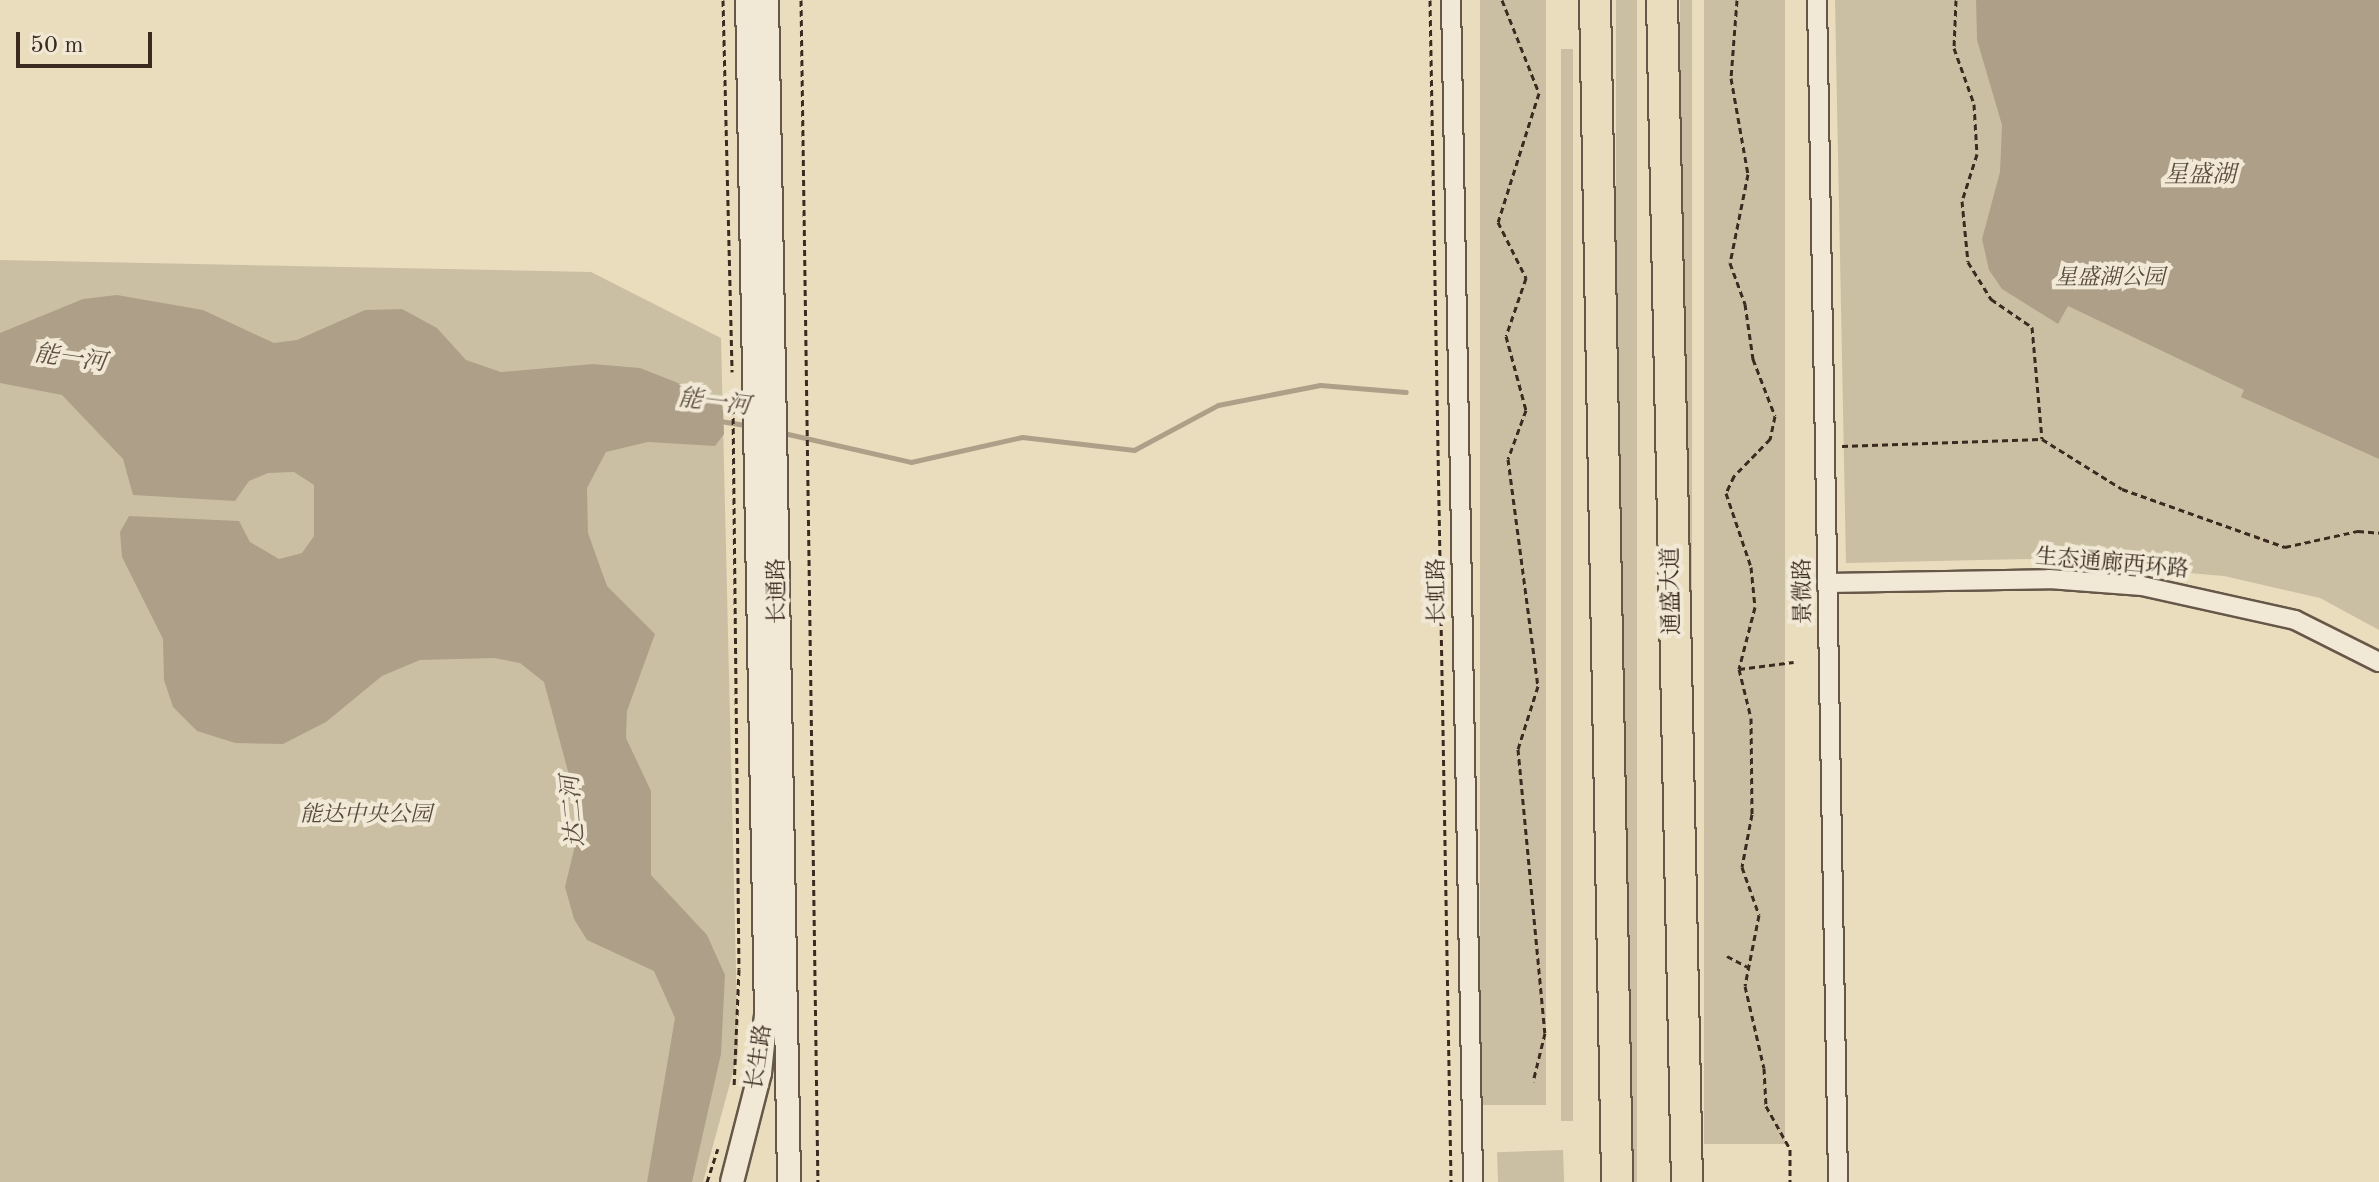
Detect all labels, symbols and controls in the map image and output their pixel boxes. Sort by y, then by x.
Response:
scale bar [20,16,156,66]
text: 50 m [30,34,84,58]
water label: 星盛湖 [2164,163,2236,191]
park label: 星盛湖公园 [2055,266,2165,292]
water label: 能一河 [32,341,108,379]
water label: 能一河 [677,385,751,423]
street label: 生态通廊西环路 [2034,544,2190,584]
street label: 通盛大道 [1658,547,1686,635]
street label: 长通路 [764,558,792,624]
street label: 长虹路 [1424,558,1452,624]
street label: 景微路 [1790,558,1818,624]
water label: 达二河 [558,774,592,848]
park label: 能达中央公园 [300,803,432,829]
street label: 长生路 [742,1022,778,1092]

